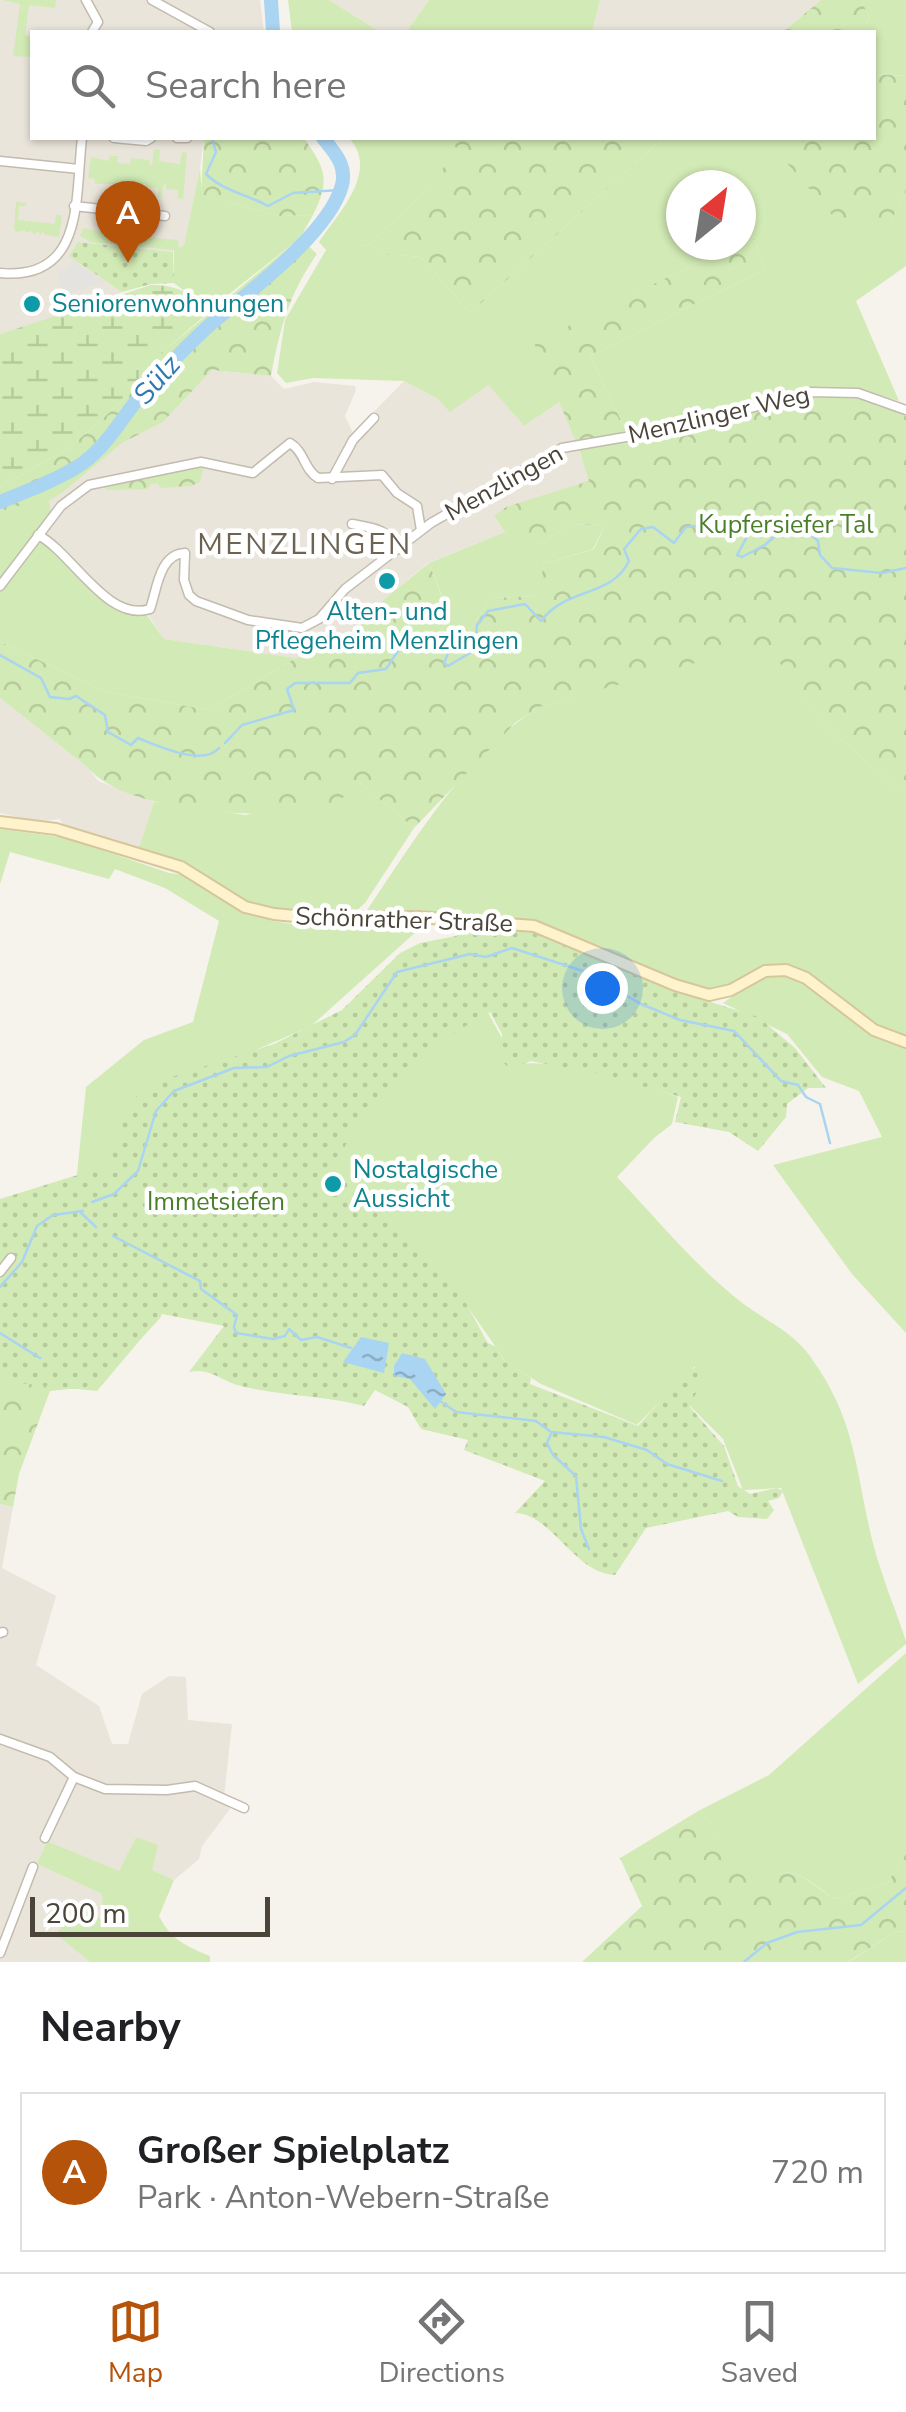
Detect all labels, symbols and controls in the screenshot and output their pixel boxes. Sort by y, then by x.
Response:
search box [30,30,876,140]
icon: search [65,58,120,113]
text: Search here [145,60,346,111]
north arrow [666,170,756,260]
pin: A [96,180,160,263]
place label: Seniorenwohnungen [52,287,284,321]
marker: Seniorenwohnungen [21,293,43,315]
water label: Sülz [125,347,189,413]
street label: Menzlinger Weg [625,378,813,452]
street label: Menzlingen [439,437,569,529]
park label: Kupfersiefer Tal [698,508,874,542]
district label: MENZLINGEN [197,524,413,565]
marker: Alten- und Pflegeheim Menzlingen [376,570,398,592]
place label: Alten- und Pflegeheim Menzlingen [255,595,519,658]
street label: Schönrather Straße [295,899,513,941]
your location [577,963,628,1014]
place label: Nostalgische Aussicht [353,1153,498,1216]
marker: Nostalgische Aussicht [322,1173,344,1195]
park label: Immetsiefen [147,1185,285,1219]
scale bar [30,1892,270,1936]
text: 200 m [45,1895,127,1933]
text: Nearby [40,1999,181,2056]
text: Großer Spielplatz [137,2125,450,2176]
text: A [63,2151,86,2194]
text: 720 m [771,2151,864,2194]
text: Park · Anton-Webern-Straße [137,2176,550,2219]
tab: Map [108,2294,163,2392]
tab: Directions [379,2294,505,2392]
tab: Saved [721,2294,798,2392]

